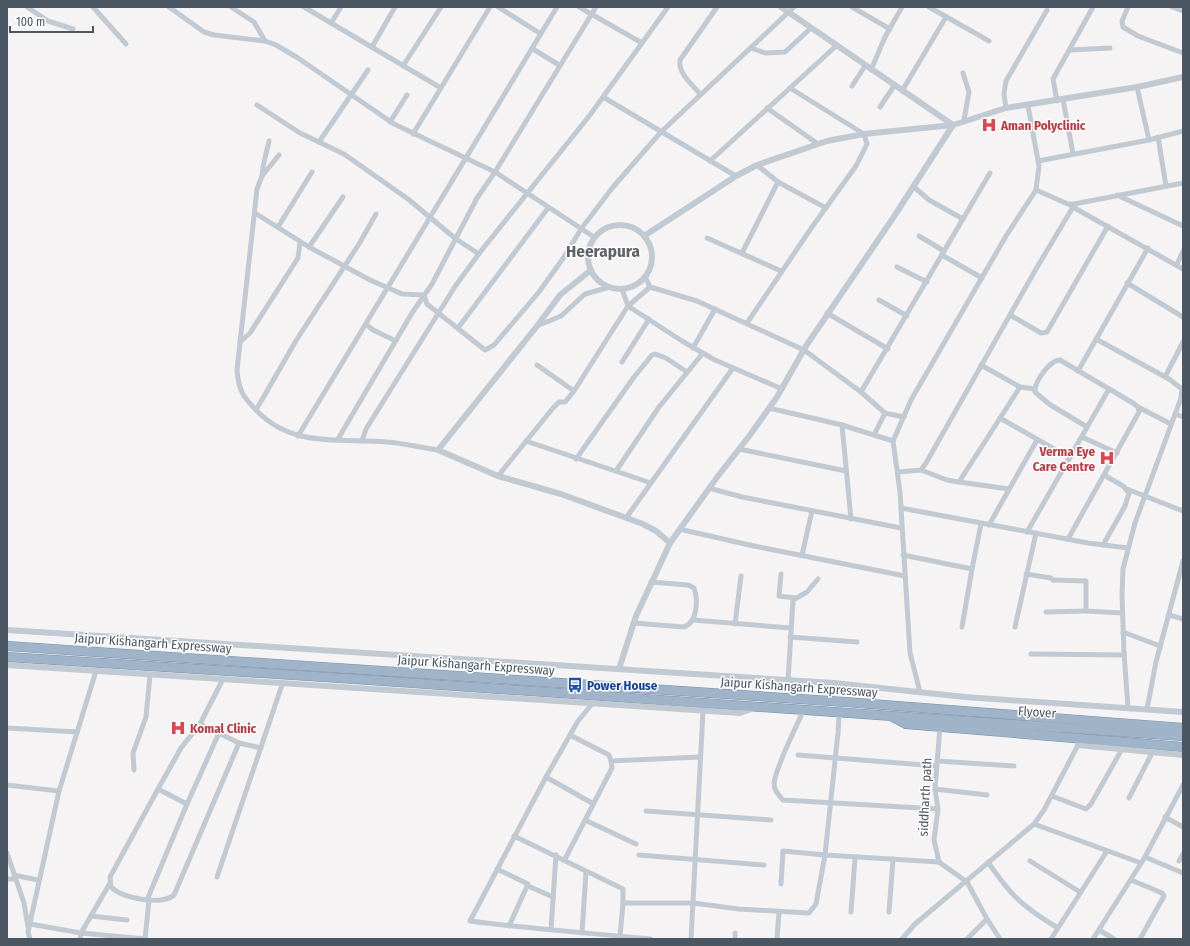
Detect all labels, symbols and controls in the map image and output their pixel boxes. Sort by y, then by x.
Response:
scale bar [10,8,93,34]
text: 100 m [16,15,45,29]
hospital icon: Aman Polyclinic [980,116,998,134]
place label: Aman Polyclinic [1000,118,1086,133]
district label: Heerapura [566,241,640,262]
place label: Verma Eye Care Centre [1033,444,1095,474]
hospital icon: Verma Eye Care Centre [1098,449,1116,467]
street label: Jaipur Kishangarh Expressway [74,630,232,656]
street label: Jaipur Kishangarh Expressway [397,652,555,678]
street label: Jaipur Kishangarh Expressway [720,674,878,700]
bus stop icon: Power House [566,676,584,694]
place label: Power House [587,678,658,693]
street label: Flyover [1017,703,1057,721]
hospital icon: Komal Clinic [169,719,187,737]
place label: Komal Clinic [190,721,257,736]
street label: siddharth path [915,757,935,837]

